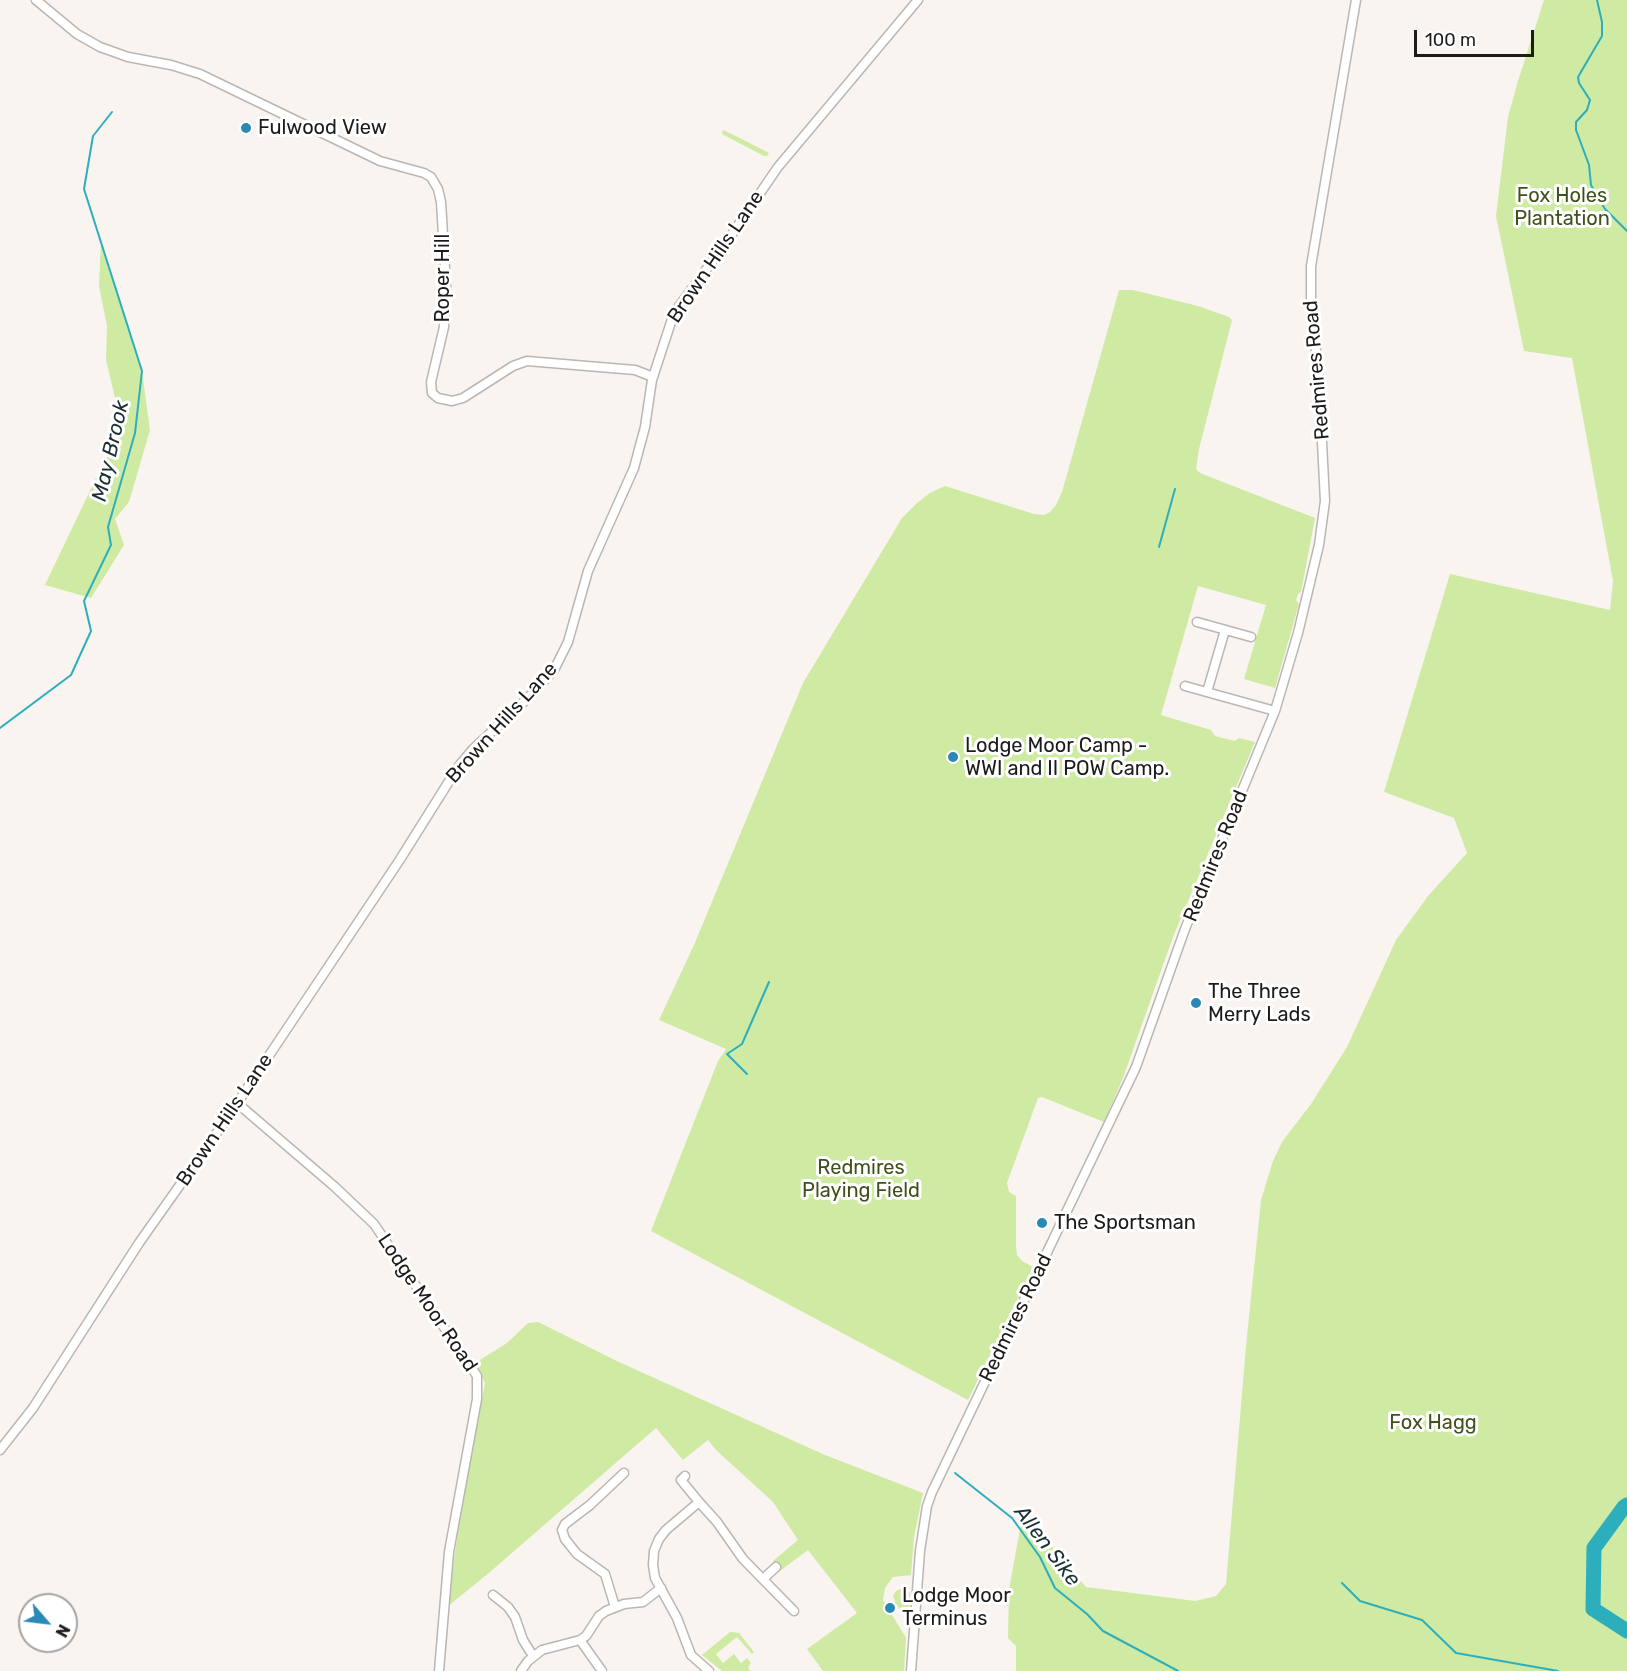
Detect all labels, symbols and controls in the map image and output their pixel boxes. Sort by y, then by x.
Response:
scale bar [1417,18,1537,56]
text: 100 m [1425,29,1476,51]
place label: Fulwood View [258,116,387,140]
marker: Fulwood View [239,121,253,135]
park label: Fox Holes Plantation [1514,184,1610,231]
street label: Brown Hills Lane [663,186,769,328]
street label: Roper Hill [431,234,455,322]
street label: Redmires Road [1299,299,1335,441]
water label: May Brook [87,398,135,504]
street label: Brown Hills Lane [441,658,563,788]
place label: Lodge Moor Camp - WWI and II POW Camp. [965,734,1169,781]
marker: Lodge Moor Camp - WWI and II POW Camp. [946,750,960,764]
street label: Redmires Road [1179,787,1253,925]
place label: The Three Merry Lads [1208,980,1311,1027]
marker: The Three Merry Lads [1189,996,1203,1010]
street label: Brown Hills Lane [172,1049,278,1191]
park label: Redmires Playing Field [802,1156,920,1203]
place label: The Sportsman [1054,1211,1196,1235]
marker: The Sportsman [1035,1216,1049,1230]
street label: Lodge Moor Road [372,1229,482,1377]
street label: Redmires Road [975,1250,1057,1386]
park label: Fox Hagg [1389,1411,1477,1435]
water label: Allen Sike [1009,1501,1085,1591]
place label: Lodge Moor Terminus [902,1584,1011,1631]
north arrow [18,1593,78,1653]
marker: Lodge Moor Terminus [883,1601,897,1615]
text: N [51,1621,74,1640]

